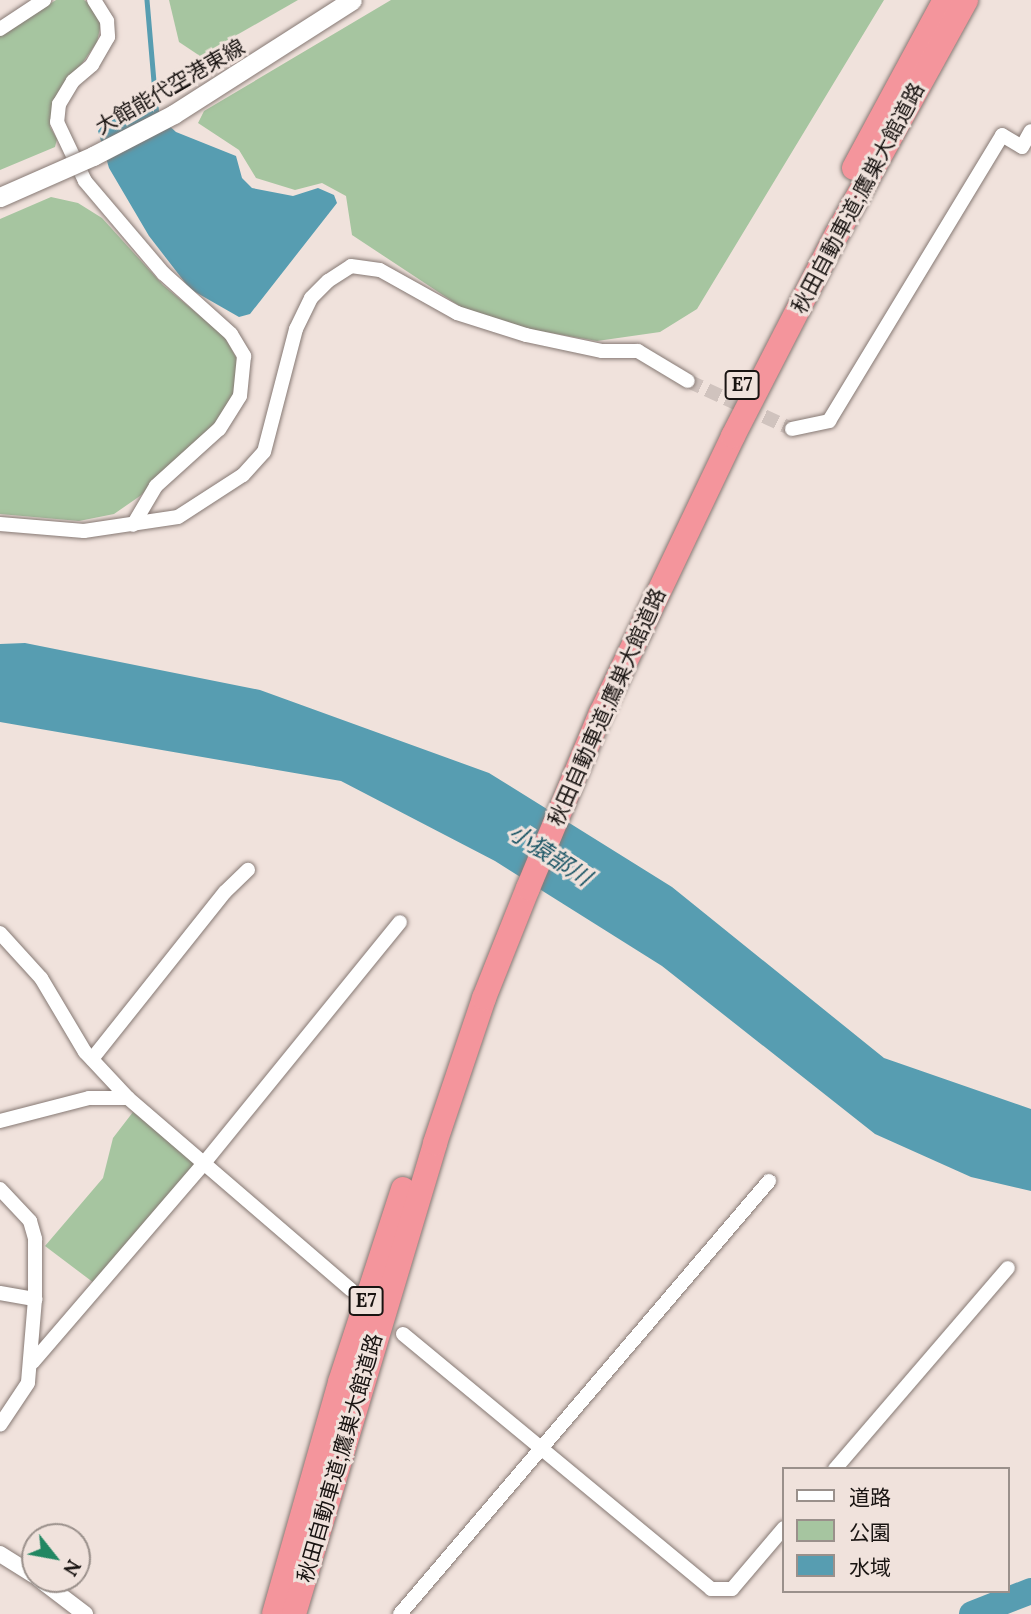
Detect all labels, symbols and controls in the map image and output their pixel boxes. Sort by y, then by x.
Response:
street label: 大館能代空港東線 [91,34,249,140]
street label: 秋田自動車道;鷹巣大館道路 [786,78,930,318]
road number: E7 [724,370,760,400]
street label: 秋田自動車道;鷹巣大館道路 [543,584,671,830]
water label: 小猿部川 [504,818,596,892]
road number: E7 [348,1286,384,1316]
street label: 秋田自動車道;鷹巣大館道路 [292,1331,388,1585]
legend [782,1467,1010,1593]
text: 道路 [849,1484,891,1511]
text: 公園 [849,1519,891,1546]
north arrow [21,1523,91,1593]
text: 水域 [849,1554,891,1581]
text: N [58,1555,86,1580]

